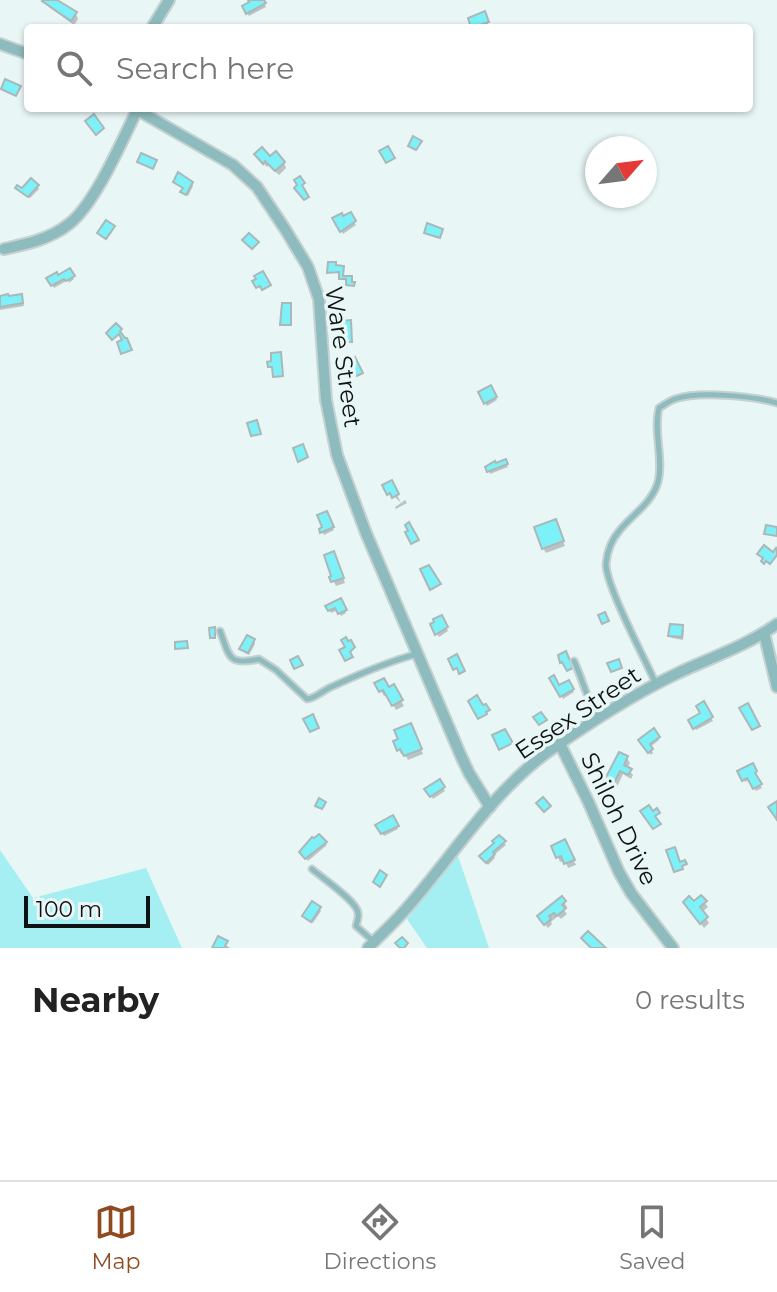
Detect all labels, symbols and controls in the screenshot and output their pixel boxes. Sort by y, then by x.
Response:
search box [24,24,753,112]
icon: search [52,46,96,90]
text: Search here [116,50,294,87]
north arrow [585,136,657,208]
street label: Ware Street [319,285,368,430]
street label: Essex Street [509,660,646,765]
street label: Shiloh Drive [575,748,664,890]
scale bar [24,892,150,928]
text: 100 m [36,896,102,923]
text: Nearby [32,979,159,1021]
text: 0 results [635,984,745,1016]
tab: Map [92,1200,140,1275]
tab: Directions [324,1200,436,1275]
tab: Saved [619,1200,685,1275]

